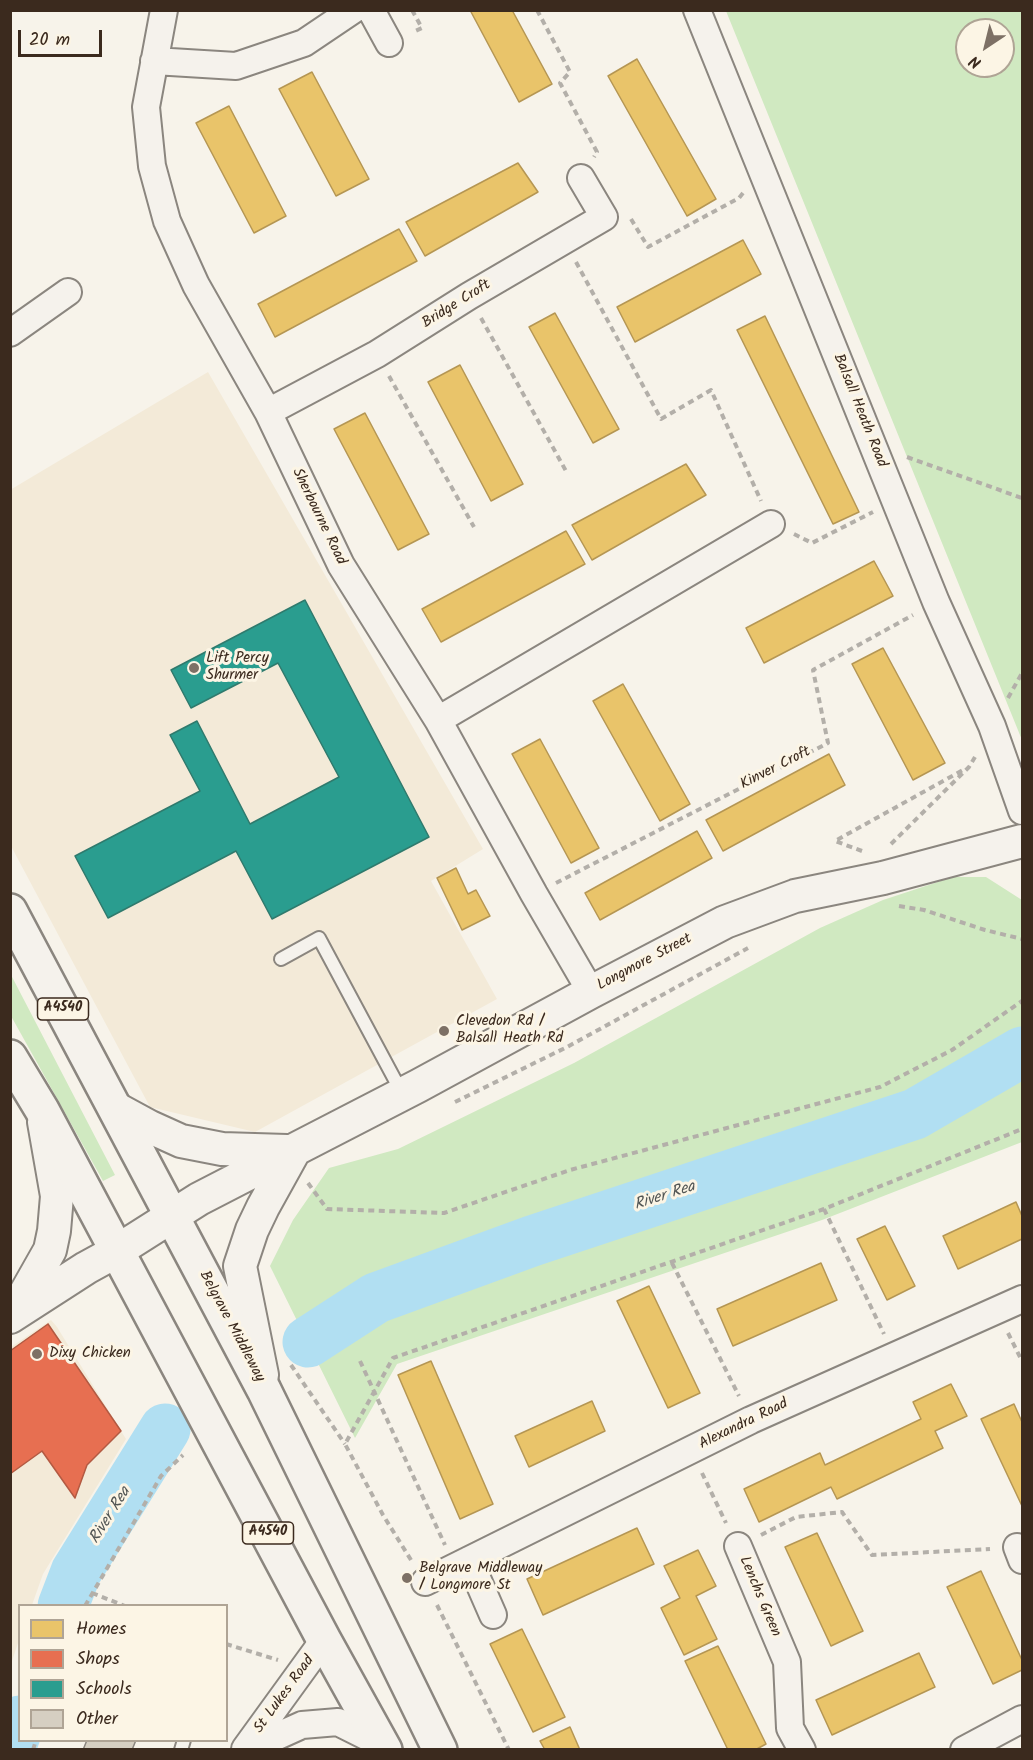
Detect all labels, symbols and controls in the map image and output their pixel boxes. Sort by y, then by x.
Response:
scale bar [21,18,105,56]
north arrow [955,18,1015,78]
text: 20 m [29,26,70,55]
text: N [964,48,987,75]
street label: Bridge Croft [419,277,495,333]
street label: Balsall Heath Road [828,352,890,470]
street label: Sherbourne Road [287,466,349,568]
place label: Lift Percy Shurmer [206,650,269,685]
marker: Lift Percy Shurmer [187,661,201,675]
street label: Kinver Croft [738,744,814,794]
street label: Longmore Street [595,930,695,996]
road number: A4540 [38,998,88,1020]
place label: Clevedon Rd / Balsall Heath Rd [456,1013,563,1048]
marker: Clevedon Rd / Balsall Heath Rd [437,1024,451,1038]
water label: River Rea [632,1178,698,1216]
street label: Belgrave Middleway [194,1268,268,1386]
place label: Dixy Chicken [49,1345,131,1363]
marker: Dixy Chicken [30,1347,44,1361]
street label: Alexandra Road [697,1396,791,1454]
water label: River Rea [86,1484,136,1548]
road number: A4540 [242,1522,294,1544]
street label: Lenchs Green [734,1554,784,1640]
place label: Belgrave Middleway / Longmore St [419,1560,542,1595]
marker: Belgrave Middleway / Longmore St [400,1571,414,1585]
legend [18,1604,228,1742]
text: Homes [76,1615,126,1644]
text: Shops [76,1645,120,1674]
street label: St Lukes Road [251,1653,319,1737]
text: Schools [76,1675,132,1704]
text: Other [76,1705,118,1734]

